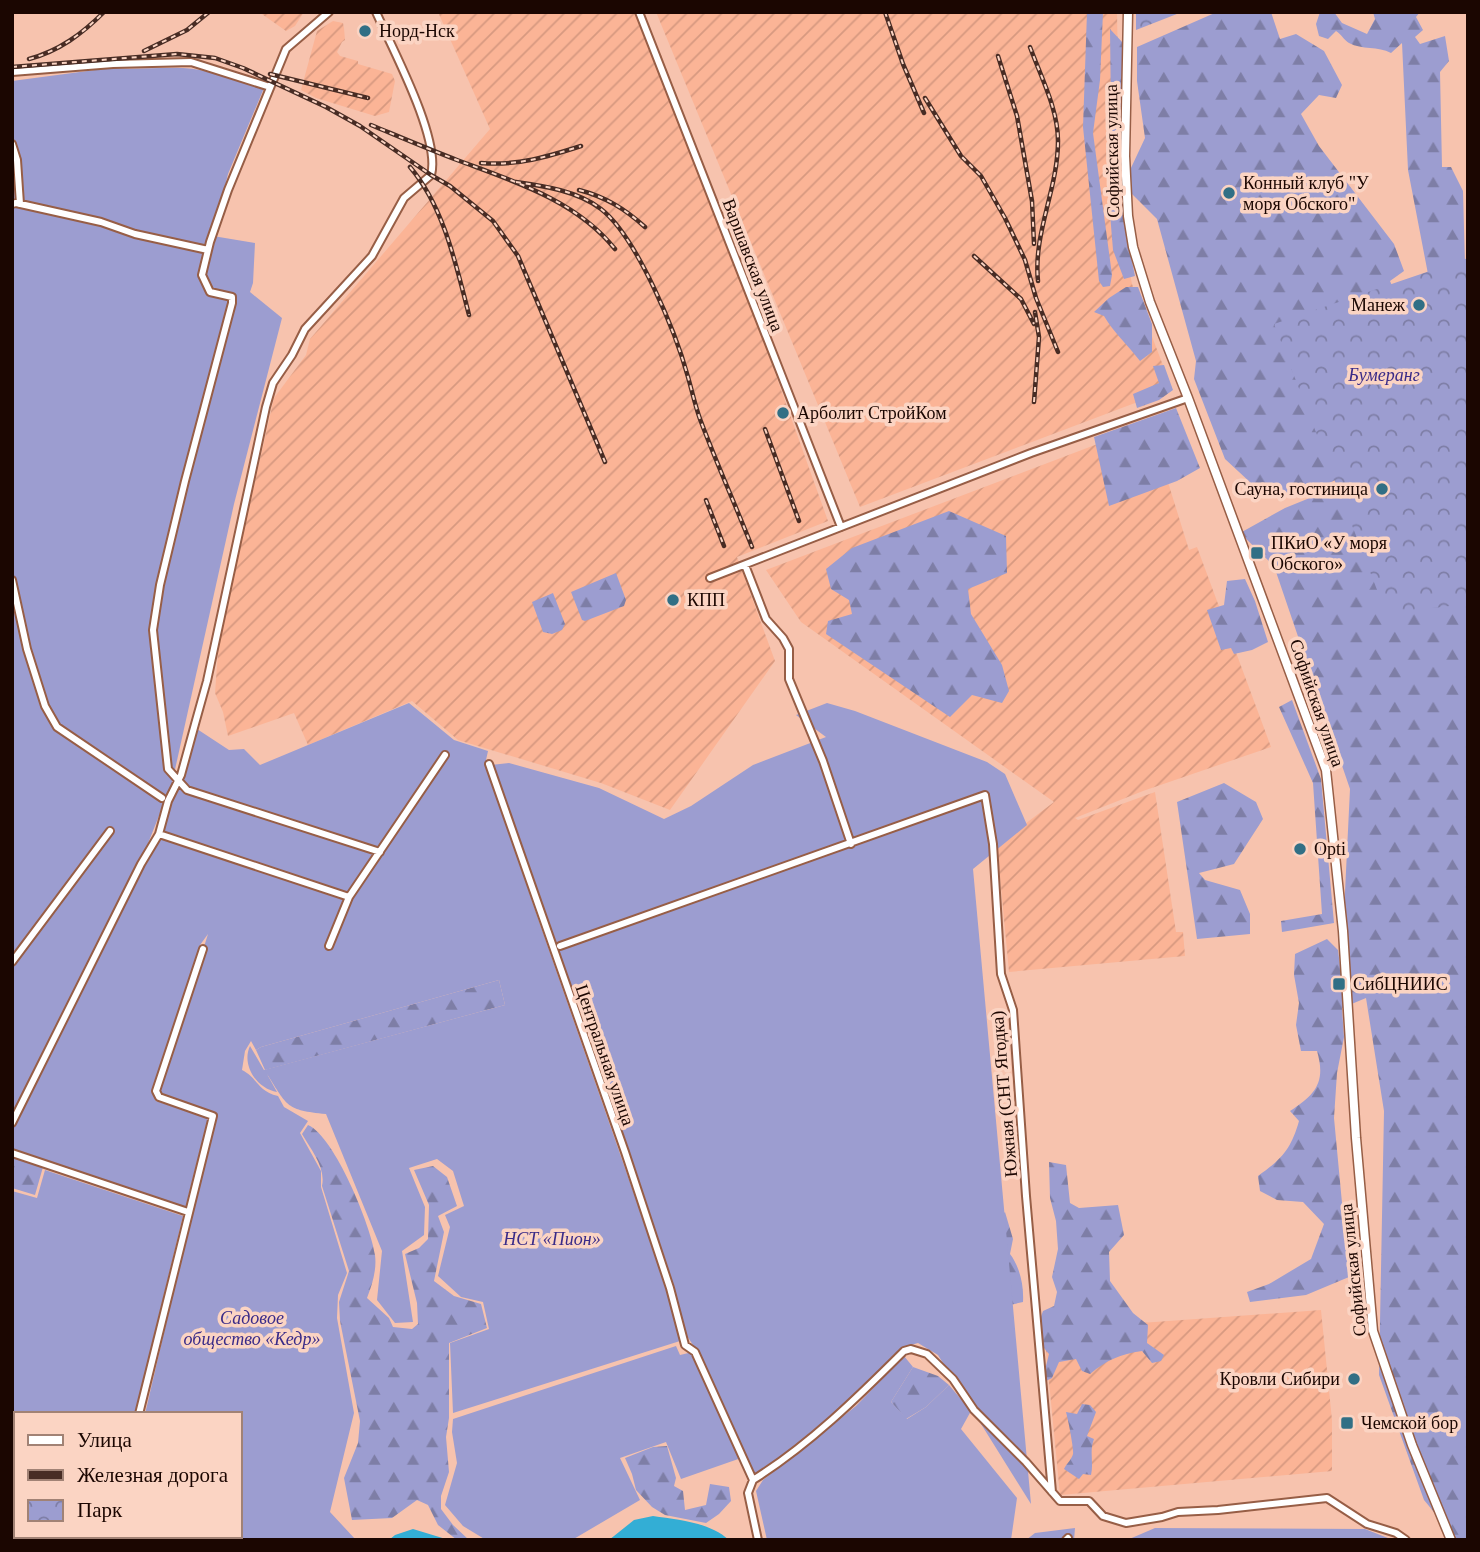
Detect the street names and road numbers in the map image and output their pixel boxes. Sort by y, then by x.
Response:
street label: Софийская улица [1101,84,1123,218]
street label: Варшавская улица [718,196,788,334]
street label: Софийская улица [1286,637,1348,769]
street label: Центральная улица [571,982,639,1128]
street label: Южная (СНТ Ягодка) [987,1010,1022,1178]
street label: Софийская улица [1336,1203,1370,1337]

